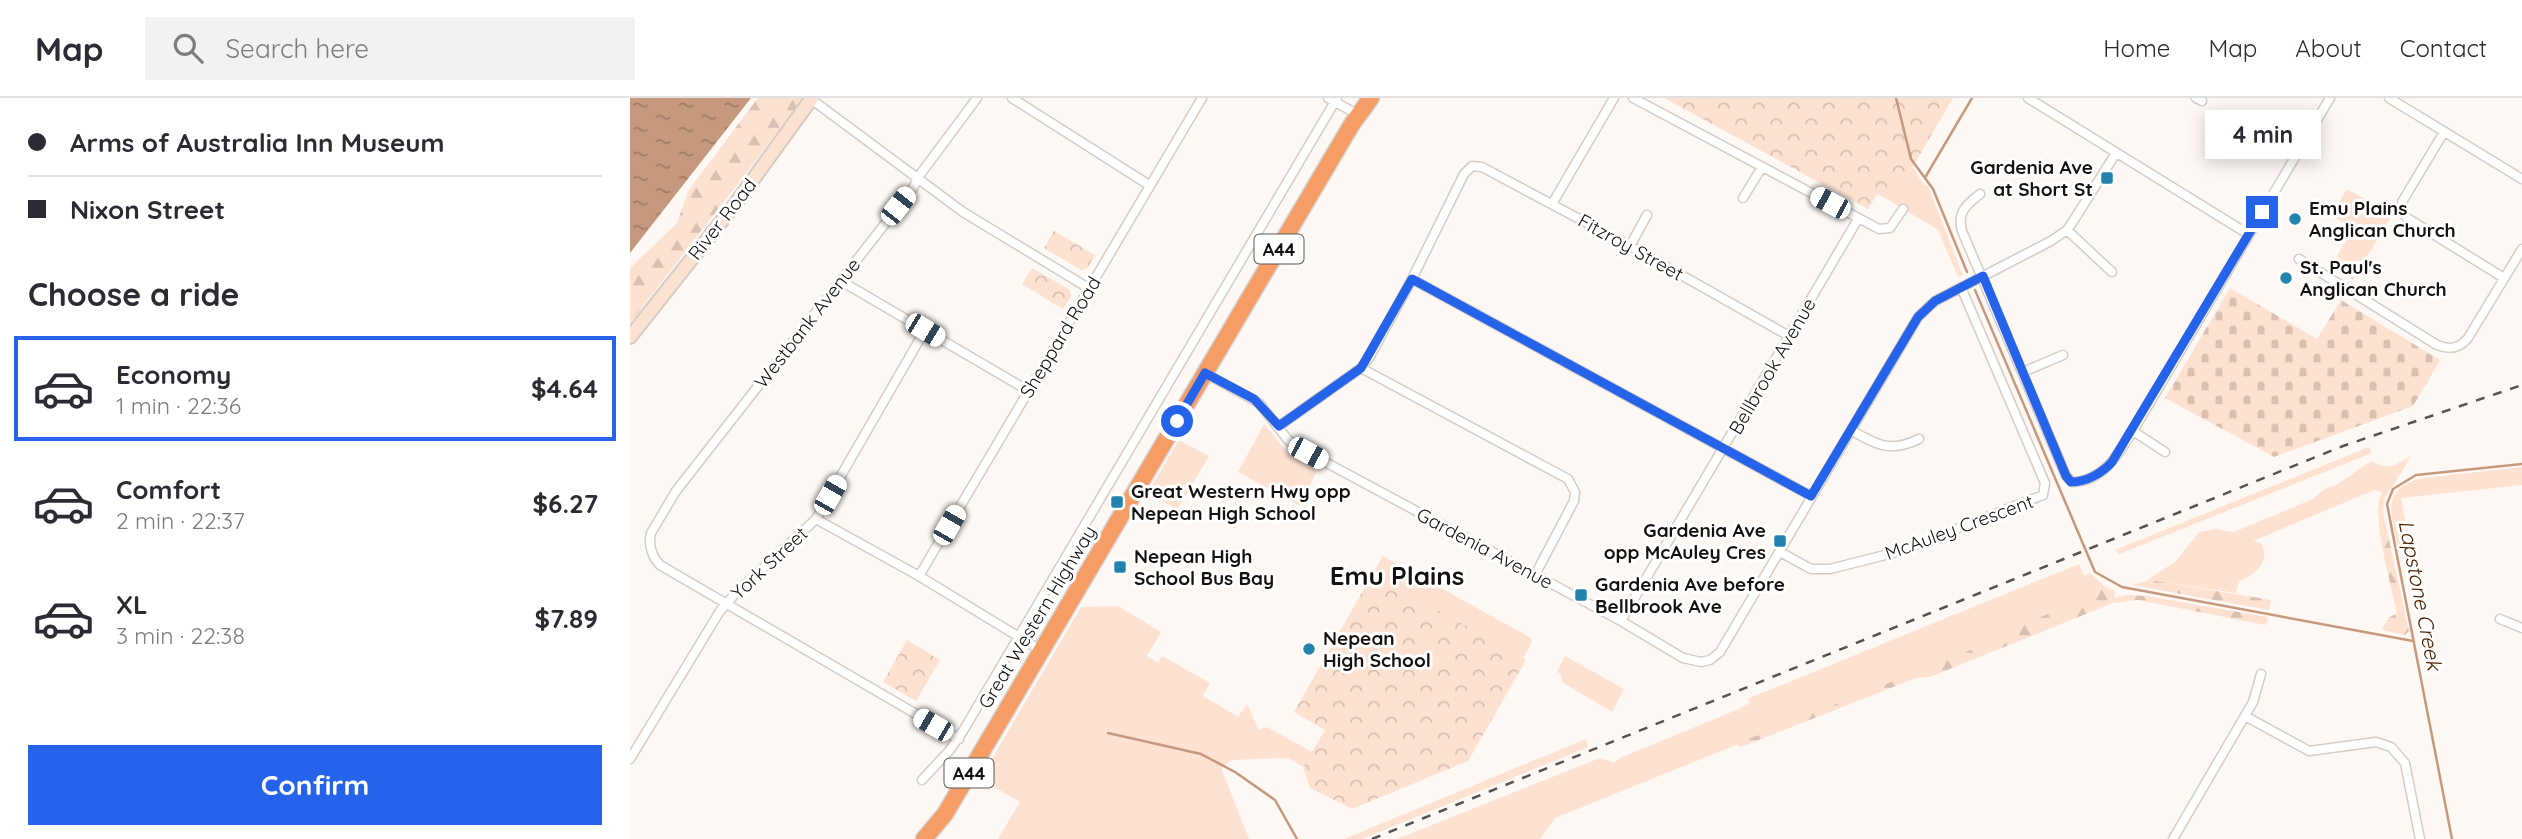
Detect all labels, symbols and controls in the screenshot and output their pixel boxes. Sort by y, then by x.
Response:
search box [145,17,635,80]
text: Map [35,28,103,69]
icon: search [169,29,207,67]
text: Search here [225,32,369,65]
text: Home [2103,33,2170,63]
text: Map [2208,33,2257,63]
text: About [2295,33,2362,63]
text: Contact [2400,33,2487,63]
callout: 4 min [2204,110,2320,159]
text: 4 min [2233,120,2293,149]
text: Arms of Australia Inn Museum [70,126,444,159]
place label: Gardenia Ave at Short St [1970,155,2093,201]
marker: Gardenia Ave at Short St [2099,170,2115,186]
street label: River Road [683,173,761,265]
car [877,183,920,229]
car [1807,184,1854,222]
text: Nixon Street [70,193,225,226]
route end [2246,196,2278,228]
place label: Emu Plains Anglican Church [2309,196,2456,242]
street label: Fitzroy Street [1574,208,1688,286]
marker: Emu Plains Anglican Church [2287,211,2303,227]
road number: A44 [1254,234,1304,264]
street label: Westbank Avenue [749,253,865,393]
place label: St. Paul's Anglican Church [2300,255,2447,301]
marker: St. Paul's Anglican Church [2278,270,2294,286]
street label: Sheppard Road [1014,272,1106,402]
text: Choose a ride [28,274,240,314]
street label: Bellbrook Avenue [1723,294,1821,438]
car [902,310,949,350]
icon: car [32,357,95,420]
text: Economy [116,358,231,391]
text: $4.64 [531,372,598,405]
text: 1 min · 22:36 [116,391,241,420]
route start [1161,405,1193,437]
car [1285,434,1332,472]
icon: car [32,472,95,535]
car [811,472,850,518]
text: Comfort [116,473,221,506]
place label: Great Western Hwy opp Nepean High School [1131,479,1351,525]
text: $6.27 [533,487,598,520]
street label: McAuley Crescent [1881,489,2037,565]
marker: Great Western Hwy opp Nepean High School [1109,494,1125,510]
car [930,502,969,548]
street label: Gardenia Avenue [1413,502,1557,594]
text: 2 min · 22:37 [116,506,245,535]
place label: Gardenia Ave opp McAuley Cres [1604,518,1766,564]
water label: Lapstone Creek [2394,518,2449,674]
street label: Great Western Highway [973,521,1101,713]
street label: York Street [726,522,812,604]
marker: Gardenia Ave opp McAuley Cres [1772,533,1788,549]
place label: Nepean High School Bus Bay [1134,544,1274,590]
marker: Nepean High School Bus Bay [1112,559,1128,575]
district label: Emu Plains [1330,559,1464,592]
place label: Gardenia Ave before Bellbrook Ave [1595,572,1785,618]
icon: car [32,587,95,650]
marker: Gardenia Ave before Bellbrook Ave [1573,587,1589,603]
text: XL [116,588,148,621]
text: $7.89 [535,602,598,635]
text: 3 min · 22:38 [116,621,245,650]
place label: Nepean High School [1323,626,1431,672]
marker: Nepean High School [1301,641,1317,657]
car [910,705,957,745]
button: Confirm [28,745,602,825]
road number: A44 [944,758,994,788]

